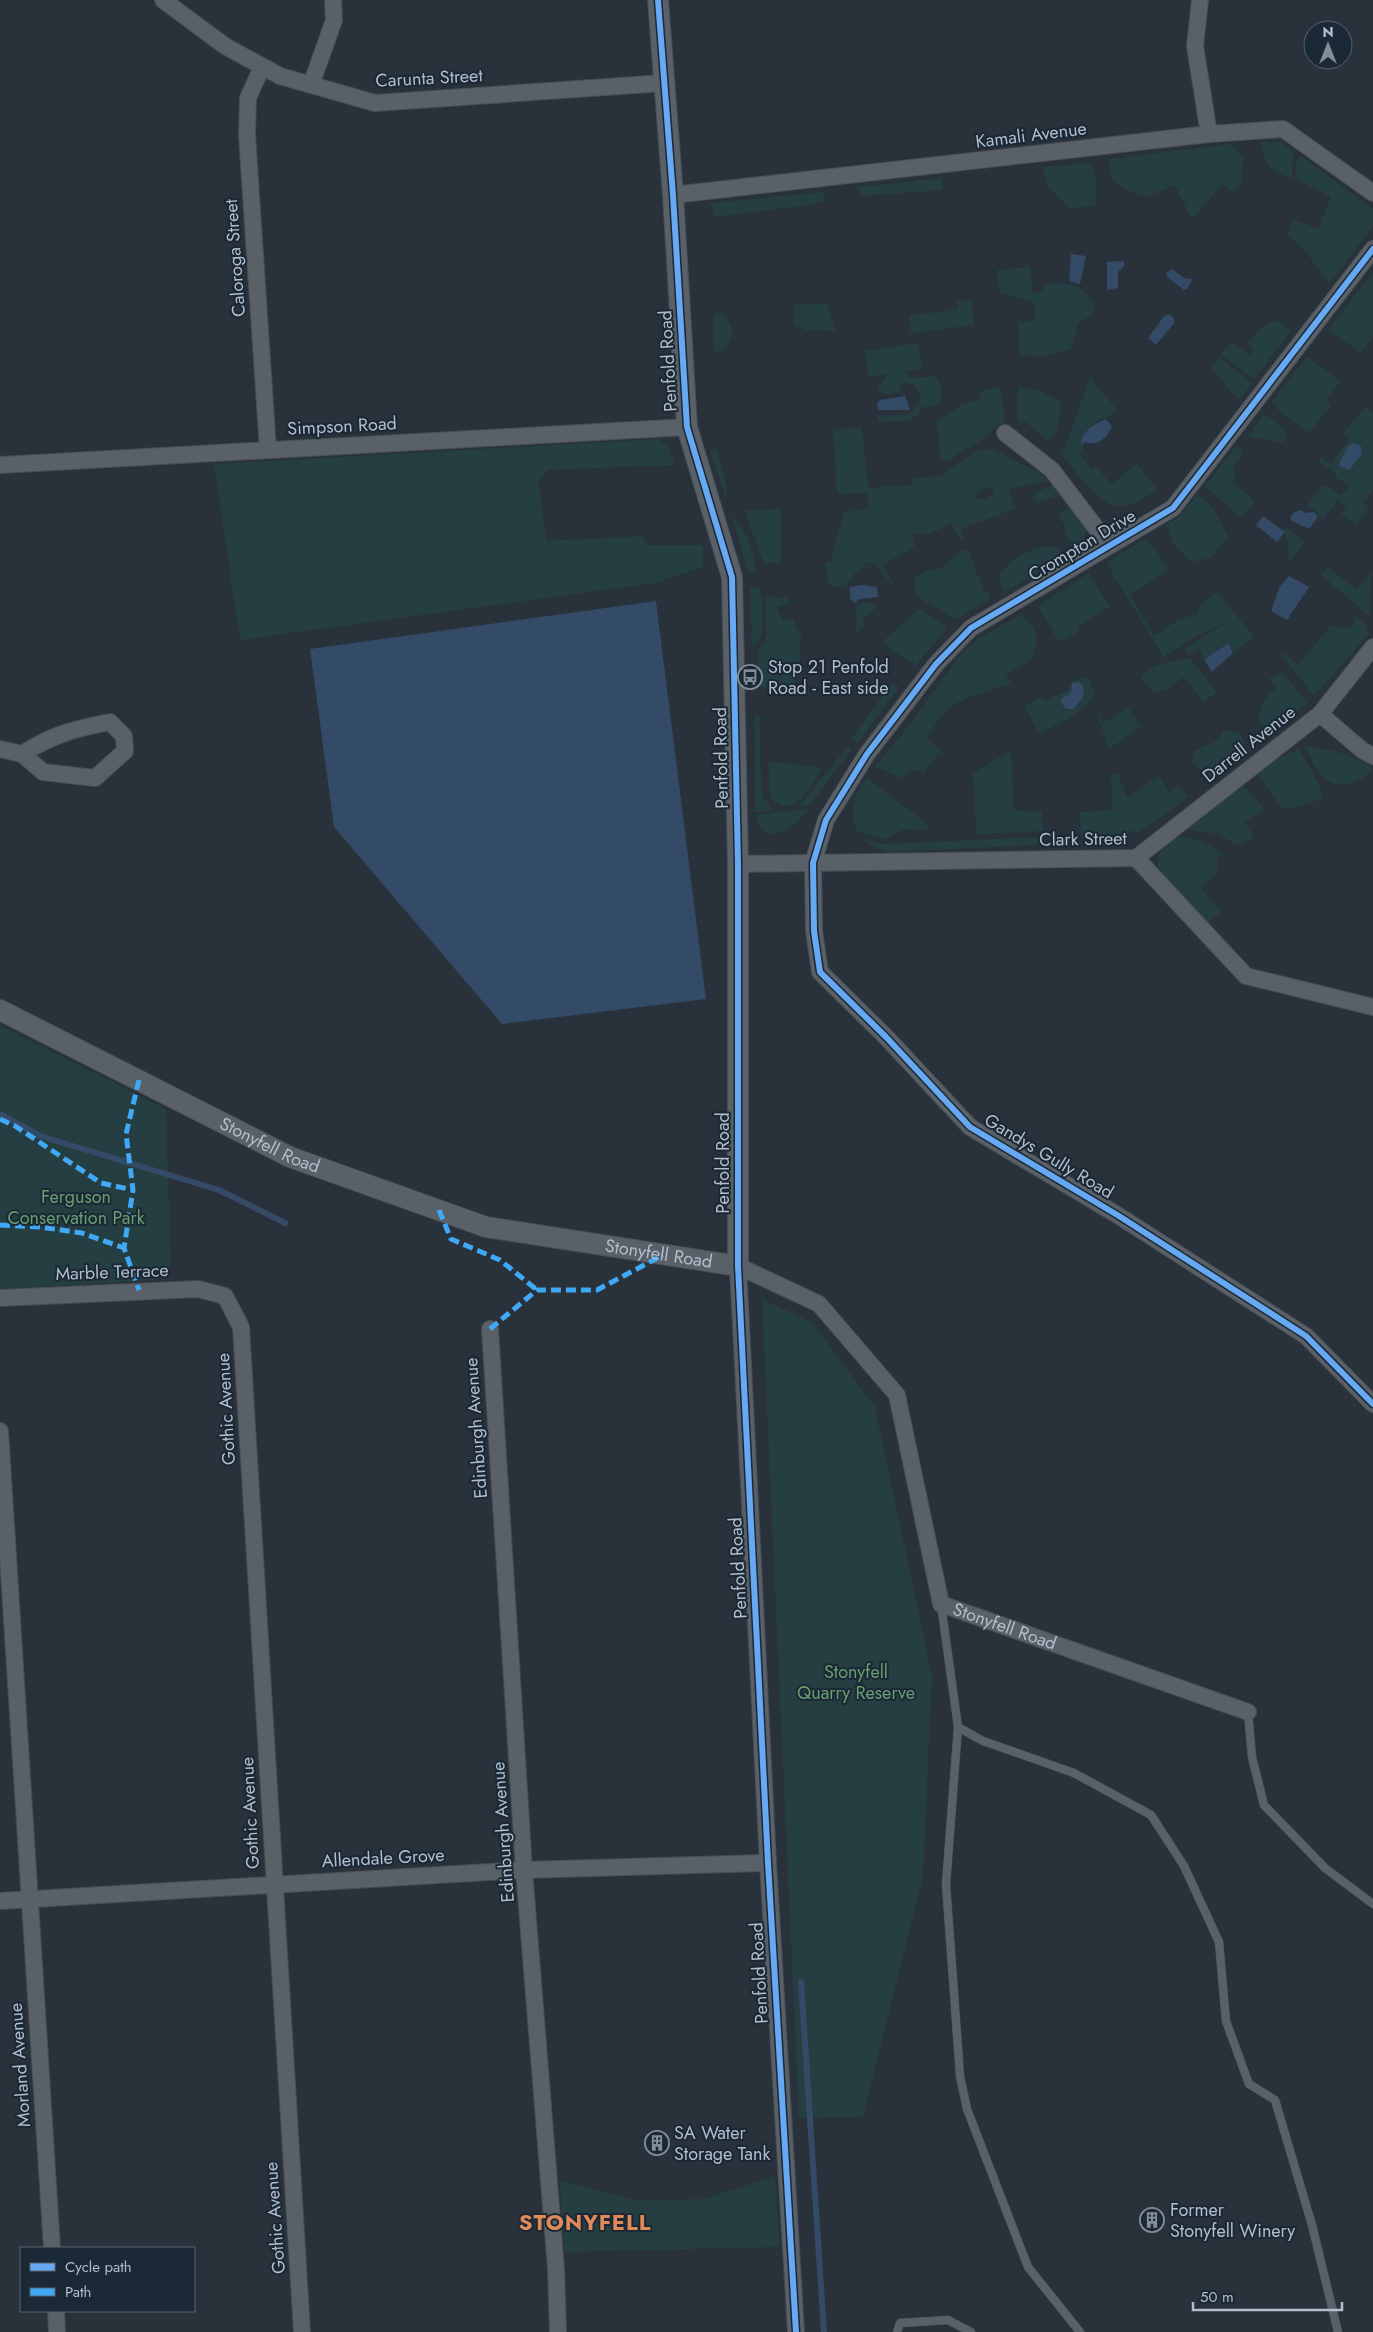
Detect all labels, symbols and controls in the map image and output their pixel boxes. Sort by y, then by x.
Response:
north arrow [1303,20,1353,70]
text: N [1322,22,1334,42]
street label: Carunta Street [375,62,484,94]
street label: Kamali Avenue [974,115,1088,155]
street label: Caloroga Street [218,198,252,318]
street label: Penfold Road [652,310,684,412]
street label: Simpson Road [287,410,397,442]
street label: Crompton Drive [1023,503,1141,587]
place label: Stop 21 Penfold Road - East side [768,654,889,701]
bus stop icon: Stop 21 Penfold Road - East side [737,664,763,690]
street label: Darrell Avenue [1197,699,1301,789]
street label: Penfold Road [707,707,735,809]
street label: Clark Street [1039,825,1128,853]
street label: Gandys Gully Road [979,1107,1119,1205]
street label: Stonyfell Road [215,1110,324,1180]
street label: Penfold Road [710,1112,736,1214]
park label: Ferguson Conservation Park [7,1184,145,1231]
street label: Stonyfell Road [603,1233,714,1275]
street label: Marble Terrace [55,1257,169,1287]
street label: Gothic Avenue [210,1352,242,1466]
street label: Edinburgh Avenue [458,1357,494,1499]
street label: Penfold Road [722,1517,754,1619]
street label: Stonyfell Road [949,1596,1060,1657]
park label: Stonyfell Quarry Reserve [797,1659,915,1706]
street label: Gothic Avenue [234,1756,266,1870]
street label: Edinburgh Avenue [485,1761,521,1903]
street label: Allendale Grove [321,1842,445,1874]
street label: Penfold Road [743,1922,775,2024]
street label: Morland Avenue [3,2002,37,2128]
place label: SA Water Storage Tank [674,2120,770,2167]
building icon: SA Water Storage Tank [644,2130,670,2156]
street label: Gothic Avenue [258,2161,292,2275]
place label: Former Stonyfell Winery [1170,2197,1295,2244]
district label: STONYFELL [519,2206,651,2238]
building icon: Former Stonyfell Winery [1139,2207,1165,2233]
legend [20,2247,195,2312]
text: Cycle path [65,2256,132,2278]
scale bar [1193,2280,1342,2312]
text: Path [65,2281,91,2303]
text: 50 m [1200,2286,1234,2308]

